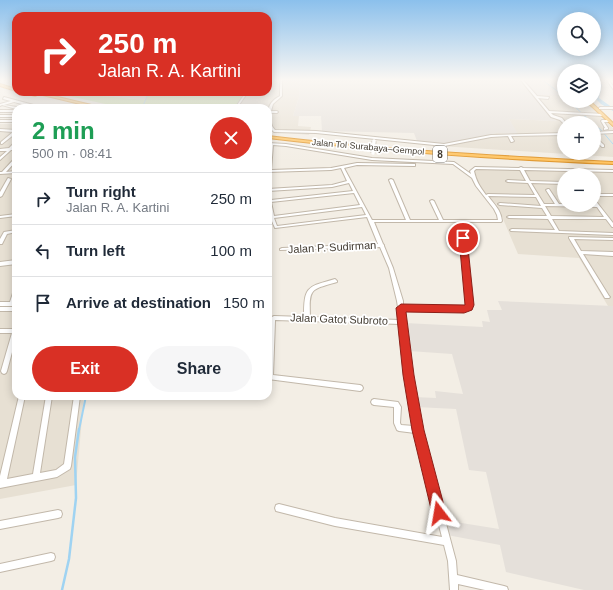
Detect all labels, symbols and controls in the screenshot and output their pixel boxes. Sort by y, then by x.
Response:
map controls [557,12,601,212]
button: search [557,12,601,56]
icon: right [32,28,84,80]
text: 250 m [98,28,177,59]
text: Jalan R. A. Kartini [98,61,241,81]
button: layers [557,64,601,108]
button: + [557,116,601,160]
text: 2 min [32,117,95,144]
button: close [210,117,252,159]
street label: Jalan Tol Surabaya–Gempol [311,137,425,157]
text: 500 m · 08:41 [32,146,112,161]
road number: 8 [433,146,447,162]
button: − [557,168,601,212]
text: Turn right [66,183,136,200]
icon: right [32,188,54,210]
text: 250 m [210,190,252,207]
text: Jalan R. A. Kartini [66,200,169,215]
pin [446,221,480,255]
icon: arrive [452,227,474,249]
street label: Jalan P. Sudirman [288,239,376,255]
icon: left [32,240,54,262]
text: Turn left [66,242,125,259]
text: 100 m [210,242,252,259]
icon: arrive [32,292,54,314]
text: Arrive at destination [66,294,211,311]
text: 150 m [223,294,265,311]
street label: Jalan Gatot Subroto [290,311,388,327]
button: Exit [32,346,138,392]
button: Share [146,346,252,392]
position arrow [418,492,460,534]

